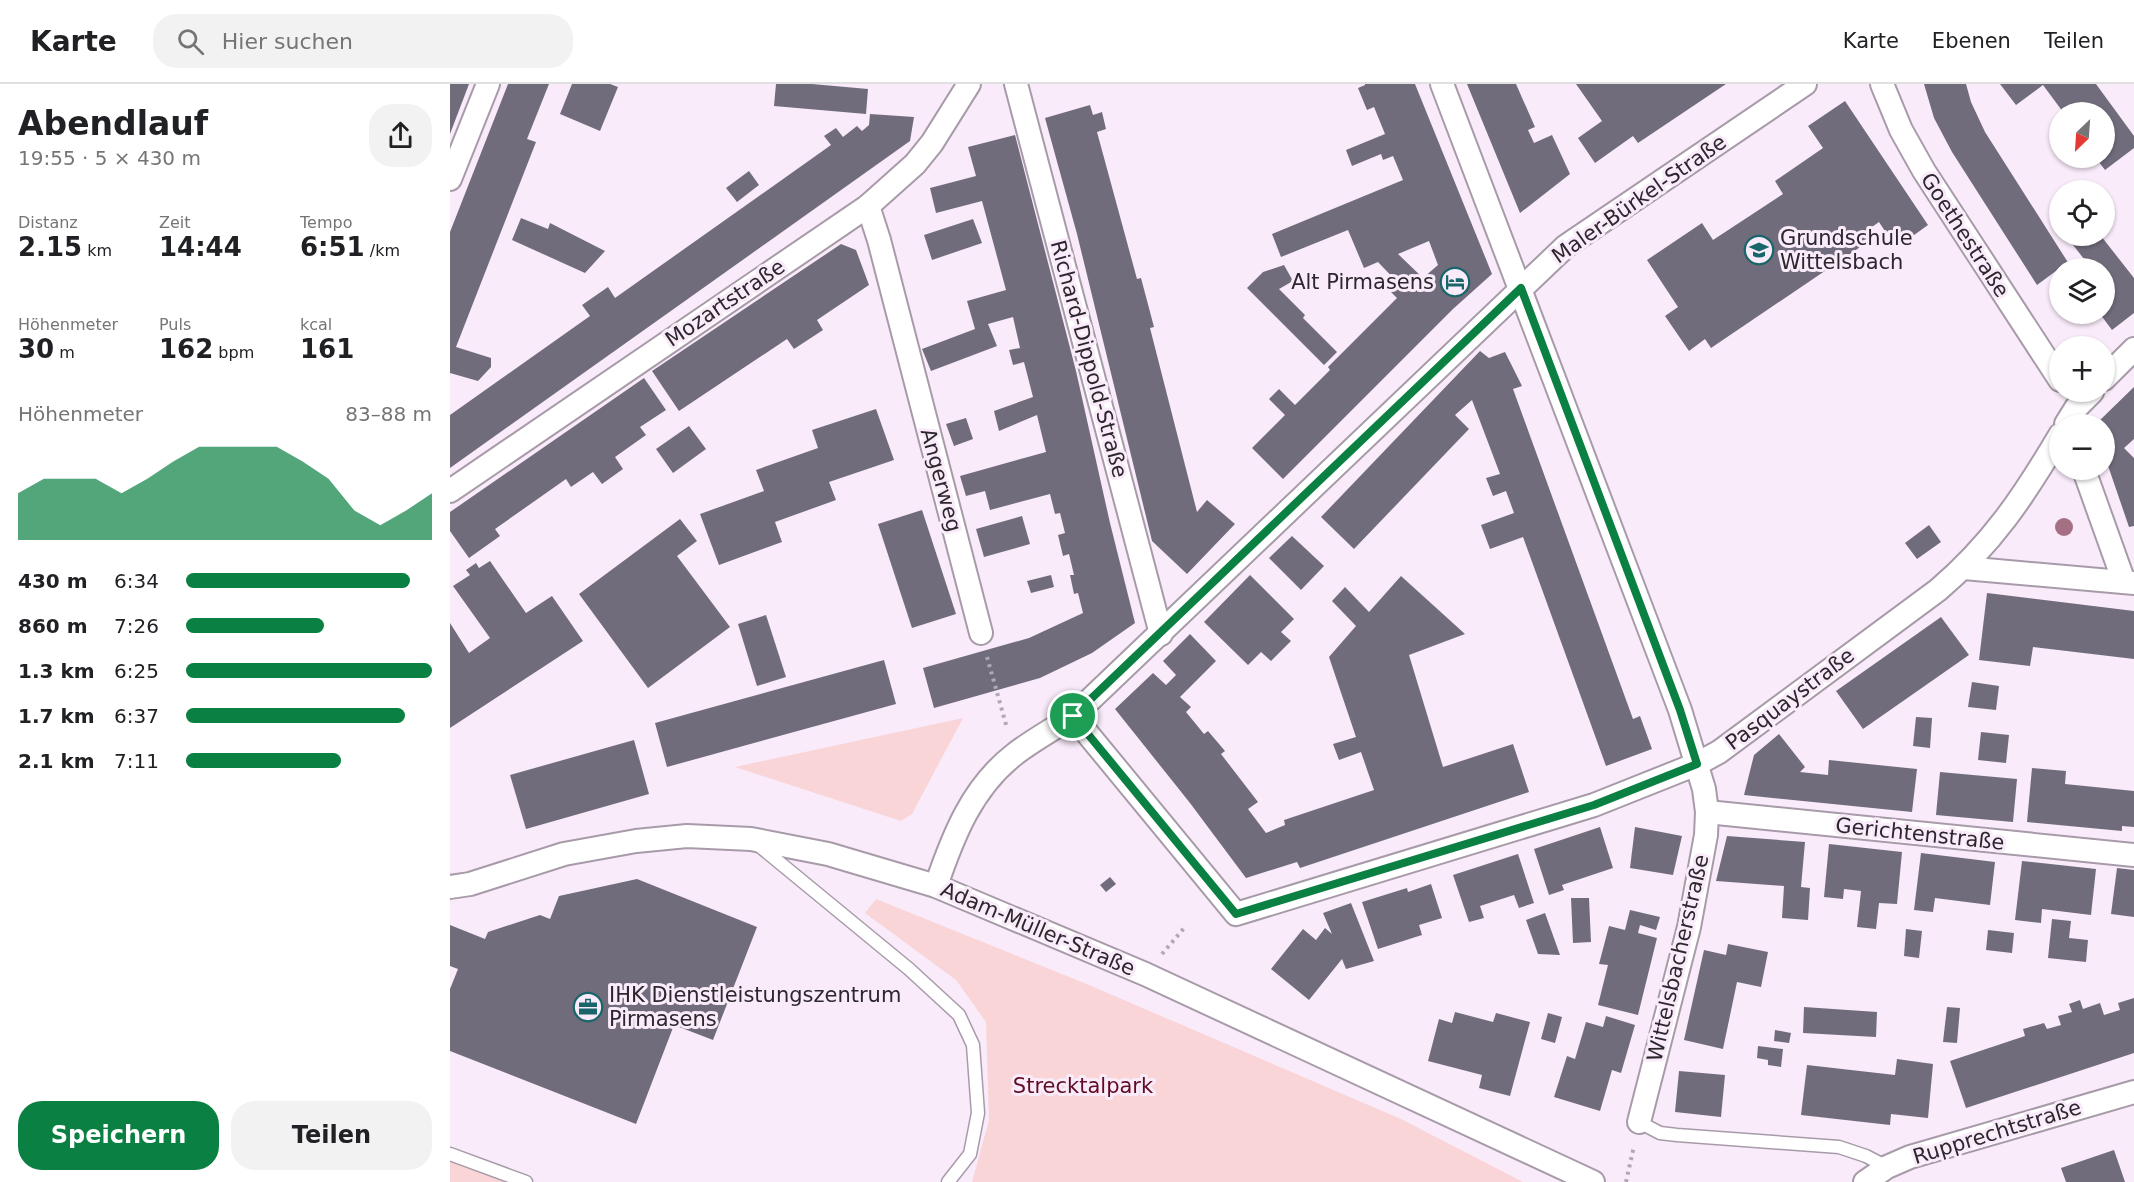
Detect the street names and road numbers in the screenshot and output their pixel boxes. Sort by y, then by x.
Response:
street label: Maler-Bürkel-Straße [1547,130,1731,268]
street label: Goethestraße [1916,168,2014,302]
street label: Richard-Dippold-Straße [1046,238,1132,480]
street label: Mozartstraße [661,254,789,352]
street label: Angerweg [916,426,966,534]
street label: Pasquaystraße [1721,643,1859,755]
street label: Gerichtenstraße [1834,813,2006,855]
street label: Wittelsbacherstraße [1642,852,1714,1064]
street label: Adam-Müller-Straße [937,877,1139,981]
street label: Rupprechtstraße [1910,1095,2084,1169]

